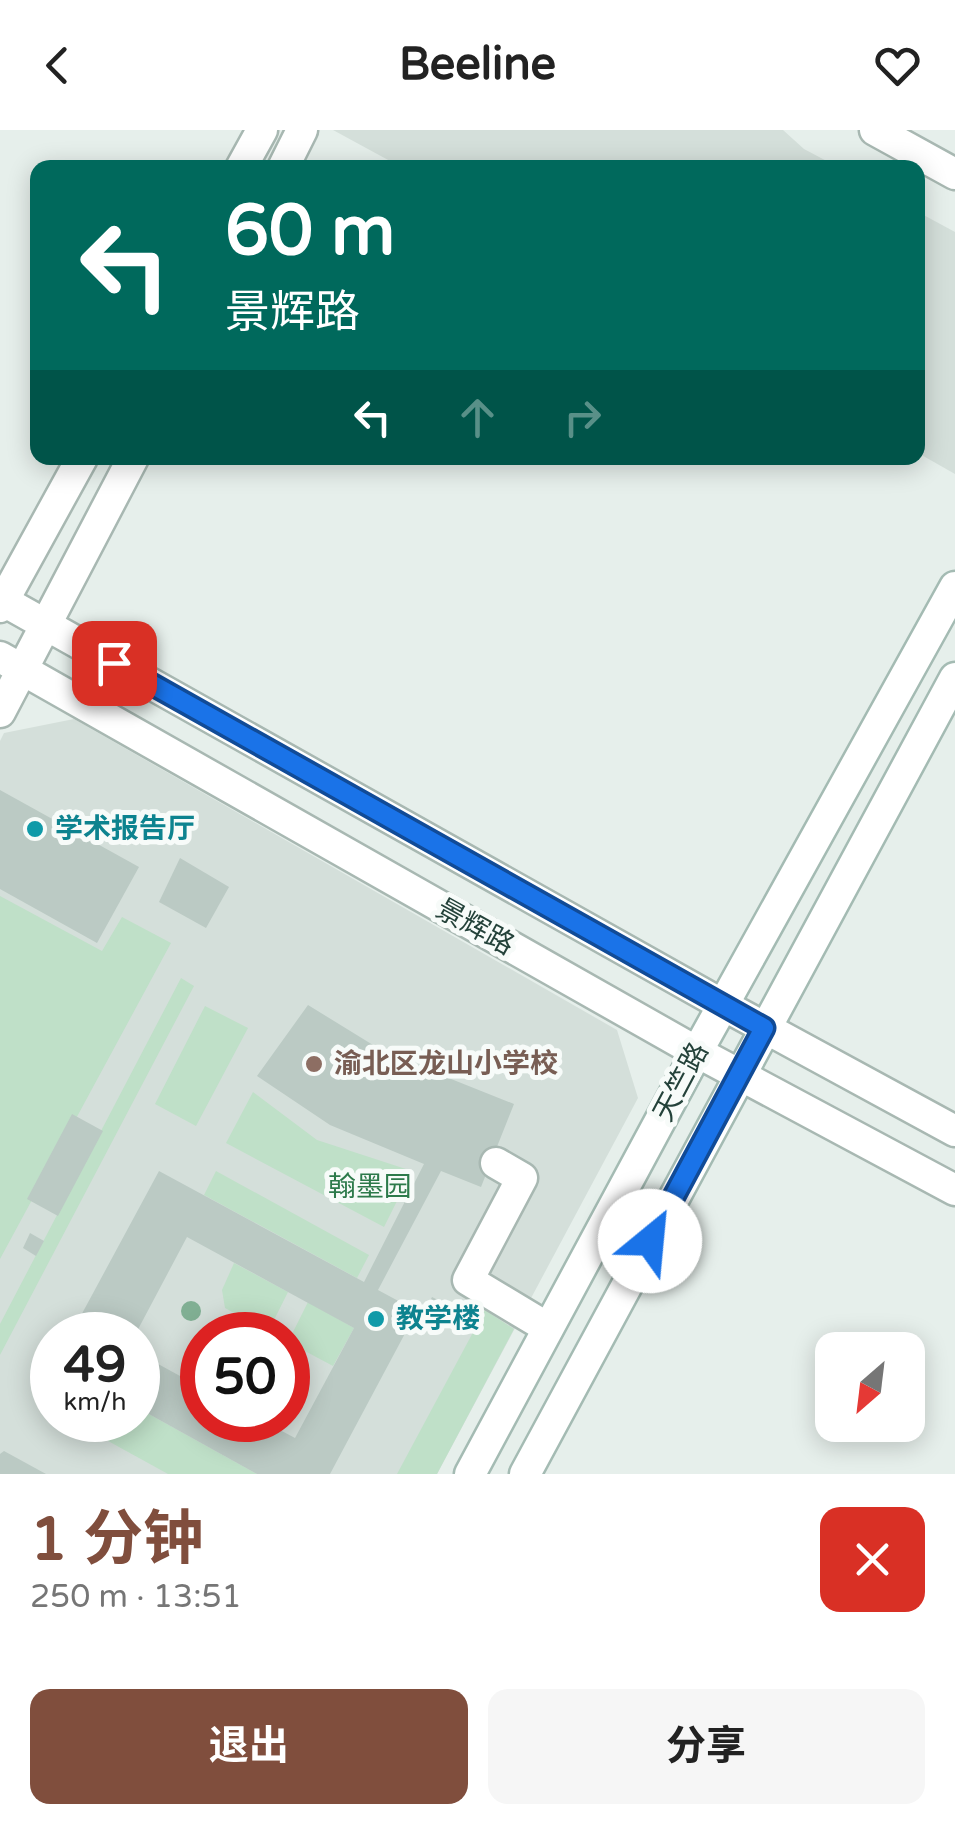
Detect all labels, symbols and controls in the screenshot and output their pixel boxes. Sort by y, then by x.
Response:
icon: back [30,38,85,93]
text: Beeline [399,38,556,92]
icon: heart [870,38,925,93]
text: 60 m [225,190,395,274]
icon: left [60,200,190,330]
text: 景辉路 [225,286,360,340]
icon: left [345,390,400,445]
icon: ahead [450,390,505,445]
icon: right [555,390,610,445]
pin [72,621,157,706]
icon: arrive [87,636,142,691]
place label: 学术报告厅 [55,812,195,846]
marker: 学术报告厅 [24,818,46,840]
street label: 景辉路 [430,892,520,962]
street label: 天竺路 [646,1037,716,1127]
place label: 渝北区龙山小学校 [334,1047,558,1081]
marker: 渝北区龙山小学校 [303,1053,325,1075]
park label: 翰墨园 [328,1170,412,1204]
position arrow [598,1189,702,1293]
place label: 教学楼 [396,1302,480,1336]
marker: 教学楼 [365,1308,387,1330]
speed limit sign: 50 [180,1312,310,1442]
north arrow [815,1332,925,1442]
map controls [815,1332,925,1442]
text: 49 [64,1335,126,1395]
text: km/h [64,1387,126,1417]
text: 1 分钟 [30,1504,203,1576]
button: close [820,1507,925,1612]
text: 250 m · 13:51 [30,1578,242,1616]
button: 退出 [30,1689,468,1804]
button: 分享 [488,1689,925,1804]

